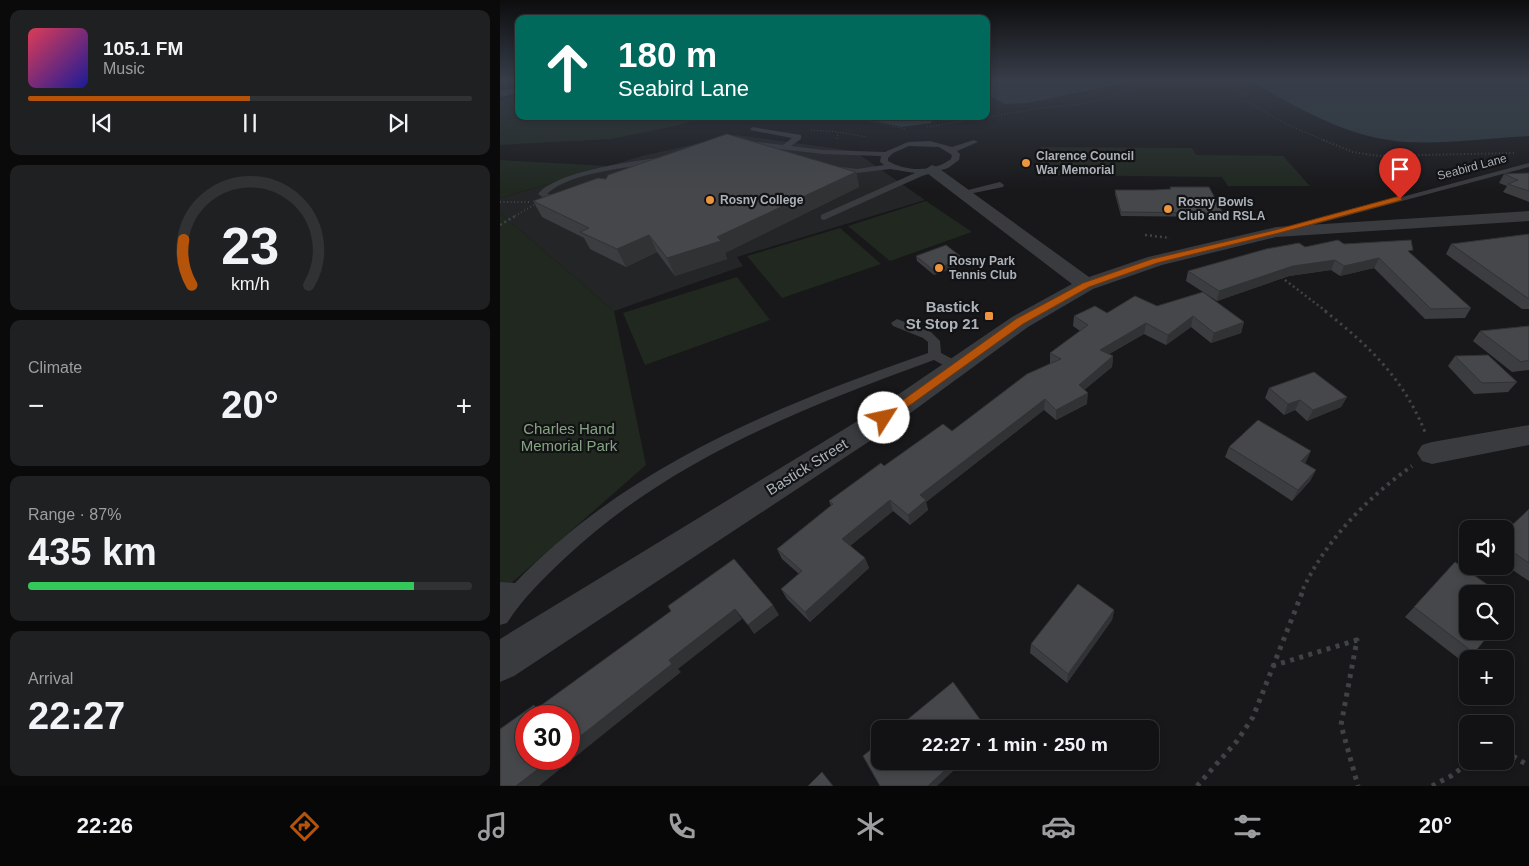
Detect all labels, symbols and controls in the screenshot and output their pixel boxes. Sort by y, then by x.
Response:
icon: ahead [535,35,600,100]
text: 180 m [618,35,717,74]
text: 105.1 FM [103,38,183,59]
text: Music [103,60,145,77]
text: Seabird Lane [618,76,749,101]
icon: previous [88,109,116,137]
icon: pause [236,109,264,137]
icon: next [384,109,412,137]
pin [1379,148,1421,199]
place label: Clarence Council War Memorial [1036,149,1134,177]
street label: Seabird Lane [1436,151,1509,183]
icon: arrive [1386,155,1414,183]
marker: Clarence Council War Memorial [1020,157,1032,169]
place label: Rosny College [720,193,804,207]
marker: Rosny College [704,194,716,206]
place label: Rosny Bowls Club and RSLA [1178,195,1266,223]
marker: Rosny Bowls Club and RSLA [1162,203,1174,215]
text: 23 [221,217,279,275]
place label: Rosny Park Tennis Club [949,254,1017,282]
marker: Rosny Park Tennis Club [933,262,945,274]
text: km/h [231,274,269,294]
place label: Bastick St Stop 21 [906,298,980,332]
marker: Bastick St Stop 21 [983,310,995,322]
text: Climate [28,359,82,376]
text: 20° [221,384,279,426]
text: − [28,390,44,421]
text: + [456,390,472,421]
position arrow [857,391,909,443]
park label: Charles Hand Memorial Park [521,420,618,454]
street label: Bastick Street [763,434,851,498]
text: Range · 87% [28,506,121,523]
map controls [1459,520,1514,770]
button: sound [1459,520,1514,575]
text: 435 km [28,531,157,573]
button: search [1459,585,1514,640]
button: + [1459,650,1514,705]
text: Arrival [28,670,73,687]
text: 22:27 [28,695,125,737]
speed limit sign: 30 [515,705,580,770]
button: − [1459,715,1514,770]
text: 22:27 · 1 min · 250 m [922,734,1108,755]
icon: directions [287,809,322,844]
icon: music [475,809,510,844]
icon: phone [664,809,699,844]
icon: climate [853,809,888,844]
icon: car [1041,809,1076,844]
icon: filters [1230,809,1265,844]
text: 22:26 [77,813,133,838]
text: 20° [1419,813,1452,838]

